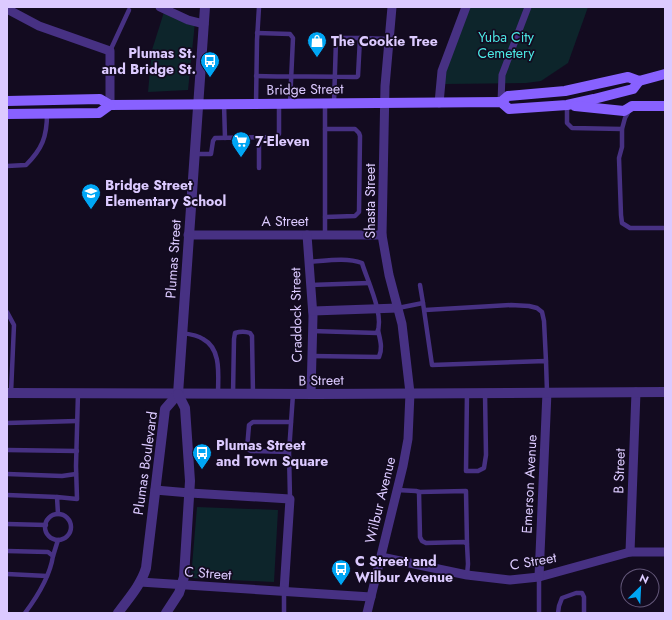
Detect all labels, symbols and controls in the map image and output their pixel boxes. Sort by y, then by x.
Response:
park label: Yuba City Cemetery [478,27,535,63]
shop icon: The Cookie Tree [306,30,328,58]
place label: The Cookie Tree [331,31,438,51]
place label: Plumas St. and Bridge St. [102,43,196,79]
bus stop icon: Plumas St. and Bridge St. [199,50,221,78]
street label: Bridge Street [266,78,344,100]
supermarket icon: 7-Eleven [230,130,252,158]
place label: 7-Eleven [255,131,310,151]
street label: Shasta Street [360,163,380,239]
place label: Bridge Street Elementary School [105,175,226,211]
school or university icon: Bridge Street Elementary School [80,182,102,210]
street label: A Street [262,211,309,231]
street label: Plumas Street [160,218,186,299]
street label: Craddock Street [285,267,307,363]
street label: B Street [298,370,345,390]
street label: Plumas Boulevard [128,410,162,516]
street label: Emerson Avenue [516,434,542,534]
place label: Plumas Street and Town Square [216,435,328,471]
bus stop icon: Plumas Street and Town Square [191,442,213,470]
street label: B Street [608,447,630,494]
street label: Wilbur Avenue [360,455,400,545]
street label: C Street [508,547,559,575]
place label: C Street and Wilbur Avenue [355,551,453,587]
bus stop icon: C Street and Wilbur Avenue [330,558,352,586]
street label: C Street [184,561,233,585]
north arrow [620,568,660,608]
text: N [637,570,651,588]

